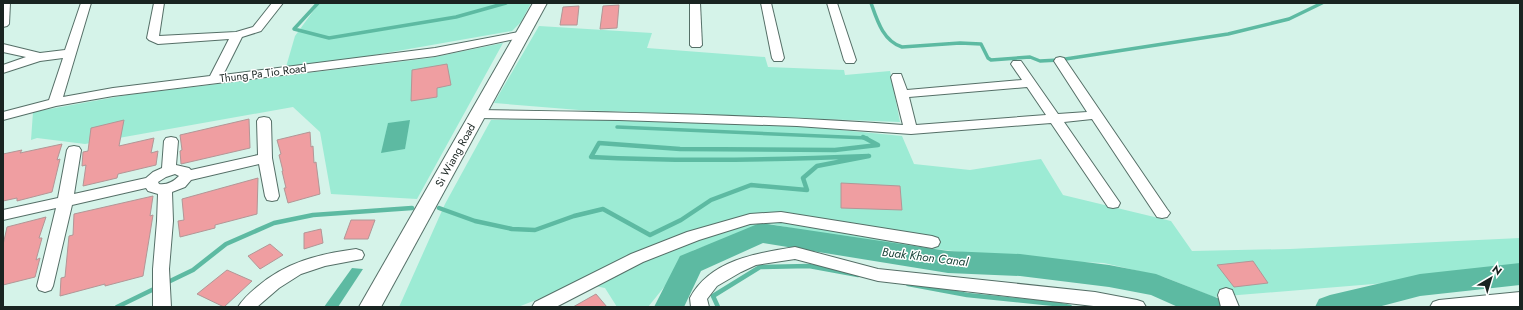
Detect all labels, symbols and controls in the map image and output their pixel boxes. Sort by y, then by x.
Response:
street label: Thung Pa Tio Road [219,60,307,86]
street label: Si Wiang Road [431,120,479,190]
water label: Buak Khon Canal [881,243,970,271]
north arrow [1471,258,1511,298]
text: N [1489,261,1506,279]

